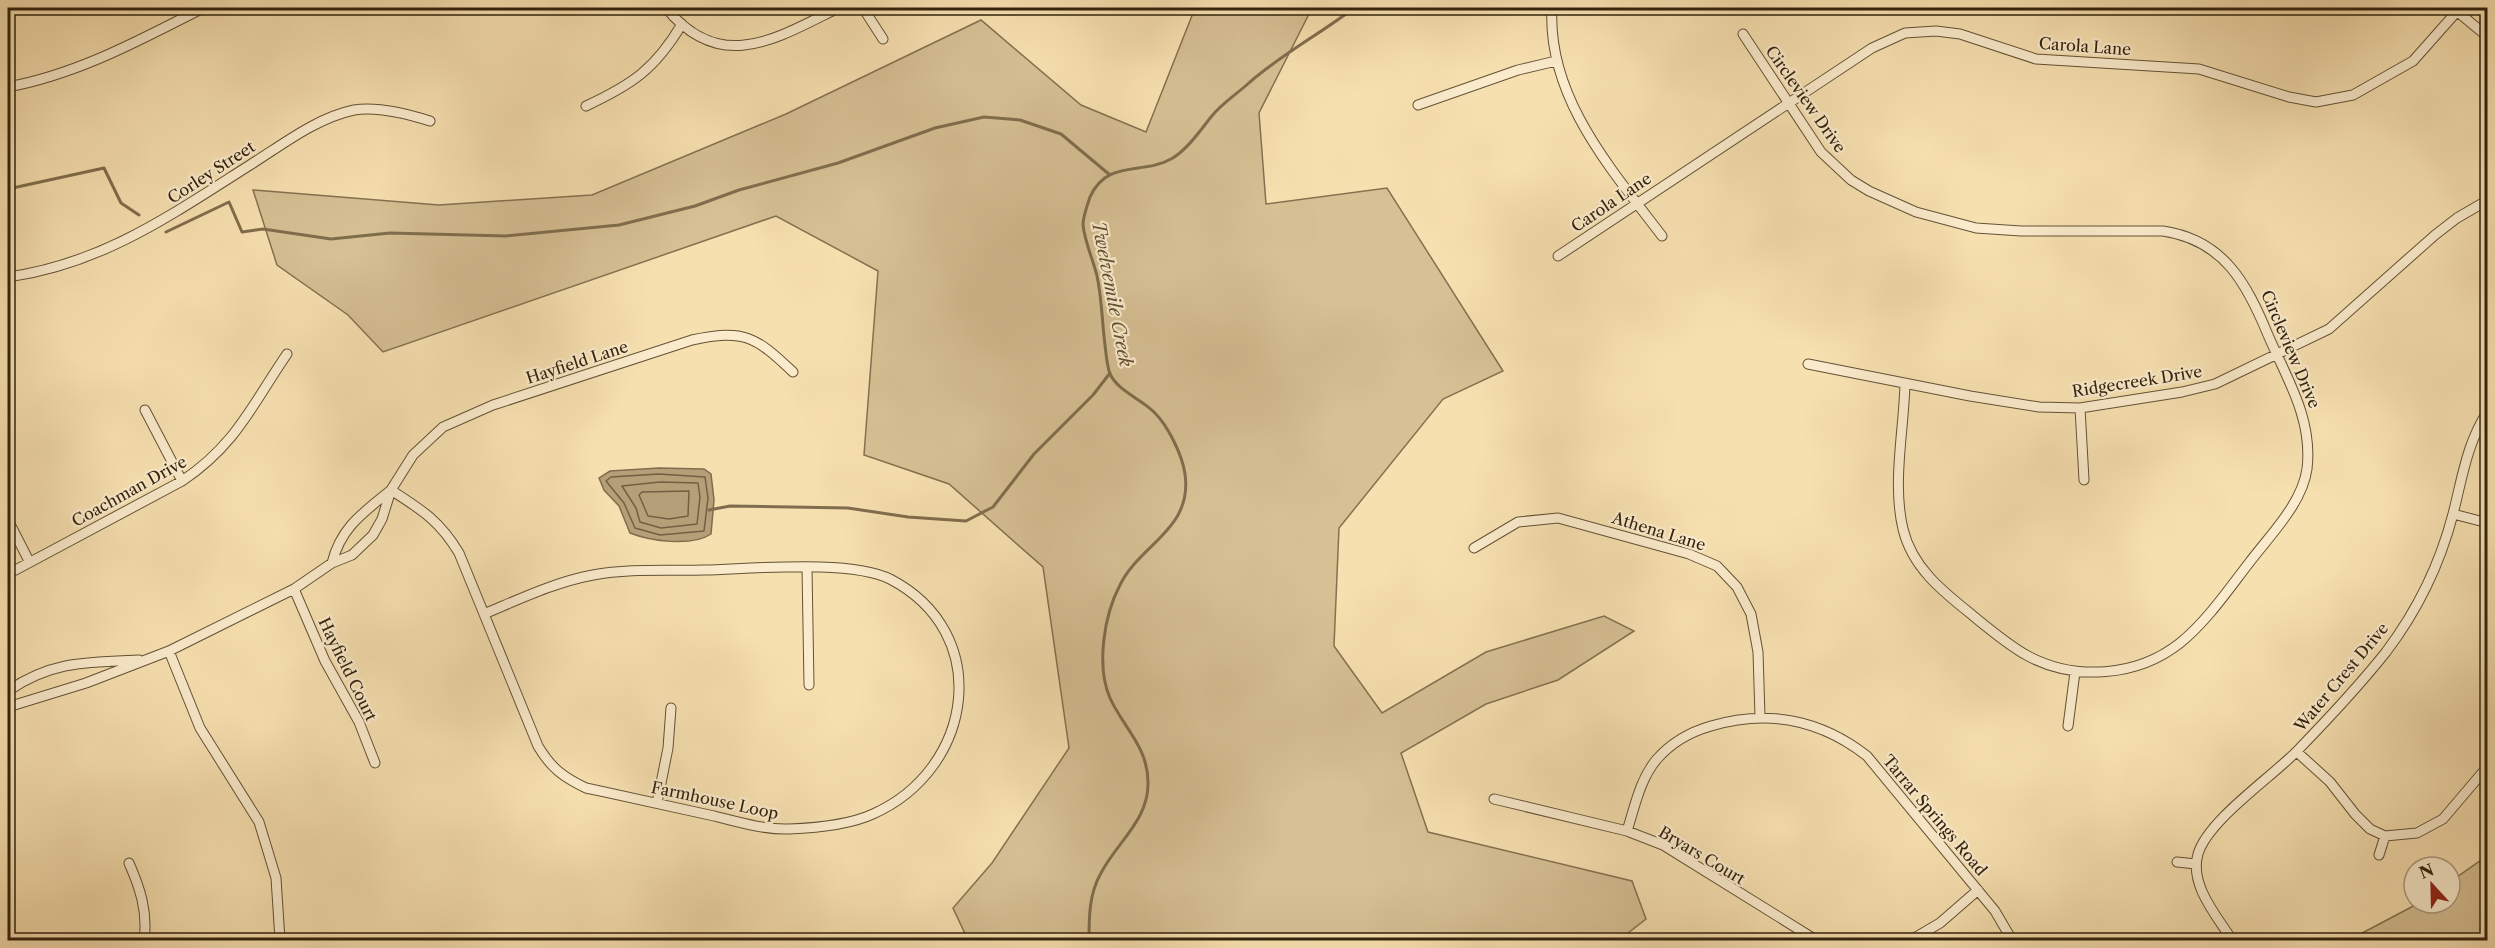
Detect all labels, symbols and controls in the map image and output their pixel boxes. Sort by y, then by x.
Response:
street label: Carola Lane [2038,33,2132,59]
street label: Circleview Drive [1762,42,1850,157]
street label: Corley Street [164,136,259,208]
street label: Carola Lane [1567,168,1655,236]
water label: Twelvemile Creek [1087,219,1137,369]
street label: Circleview Drive [2257,287,2325,411]
street label: Hayfield Lane [523,336,631,388]
street label: Ridgecreek Drive [2071,361,2203,401]
street label: Coachman Drive [68,451,190,531]
street label: Athena Lane [1609,507,1708,555]
street label: Hayfield Court [314,614,382,724]
street label: Water Crest Drive [2289,618,2392,736]
street label: Tarrar Springs Road [1879,750,1992,880]
street label: Farmhouse Loop [649,777,781,823]
street label: Bryars Court [1655,821,1749,889]
north arrow [2402,855,2462,915]
text: N [2416,859,2437,883]

